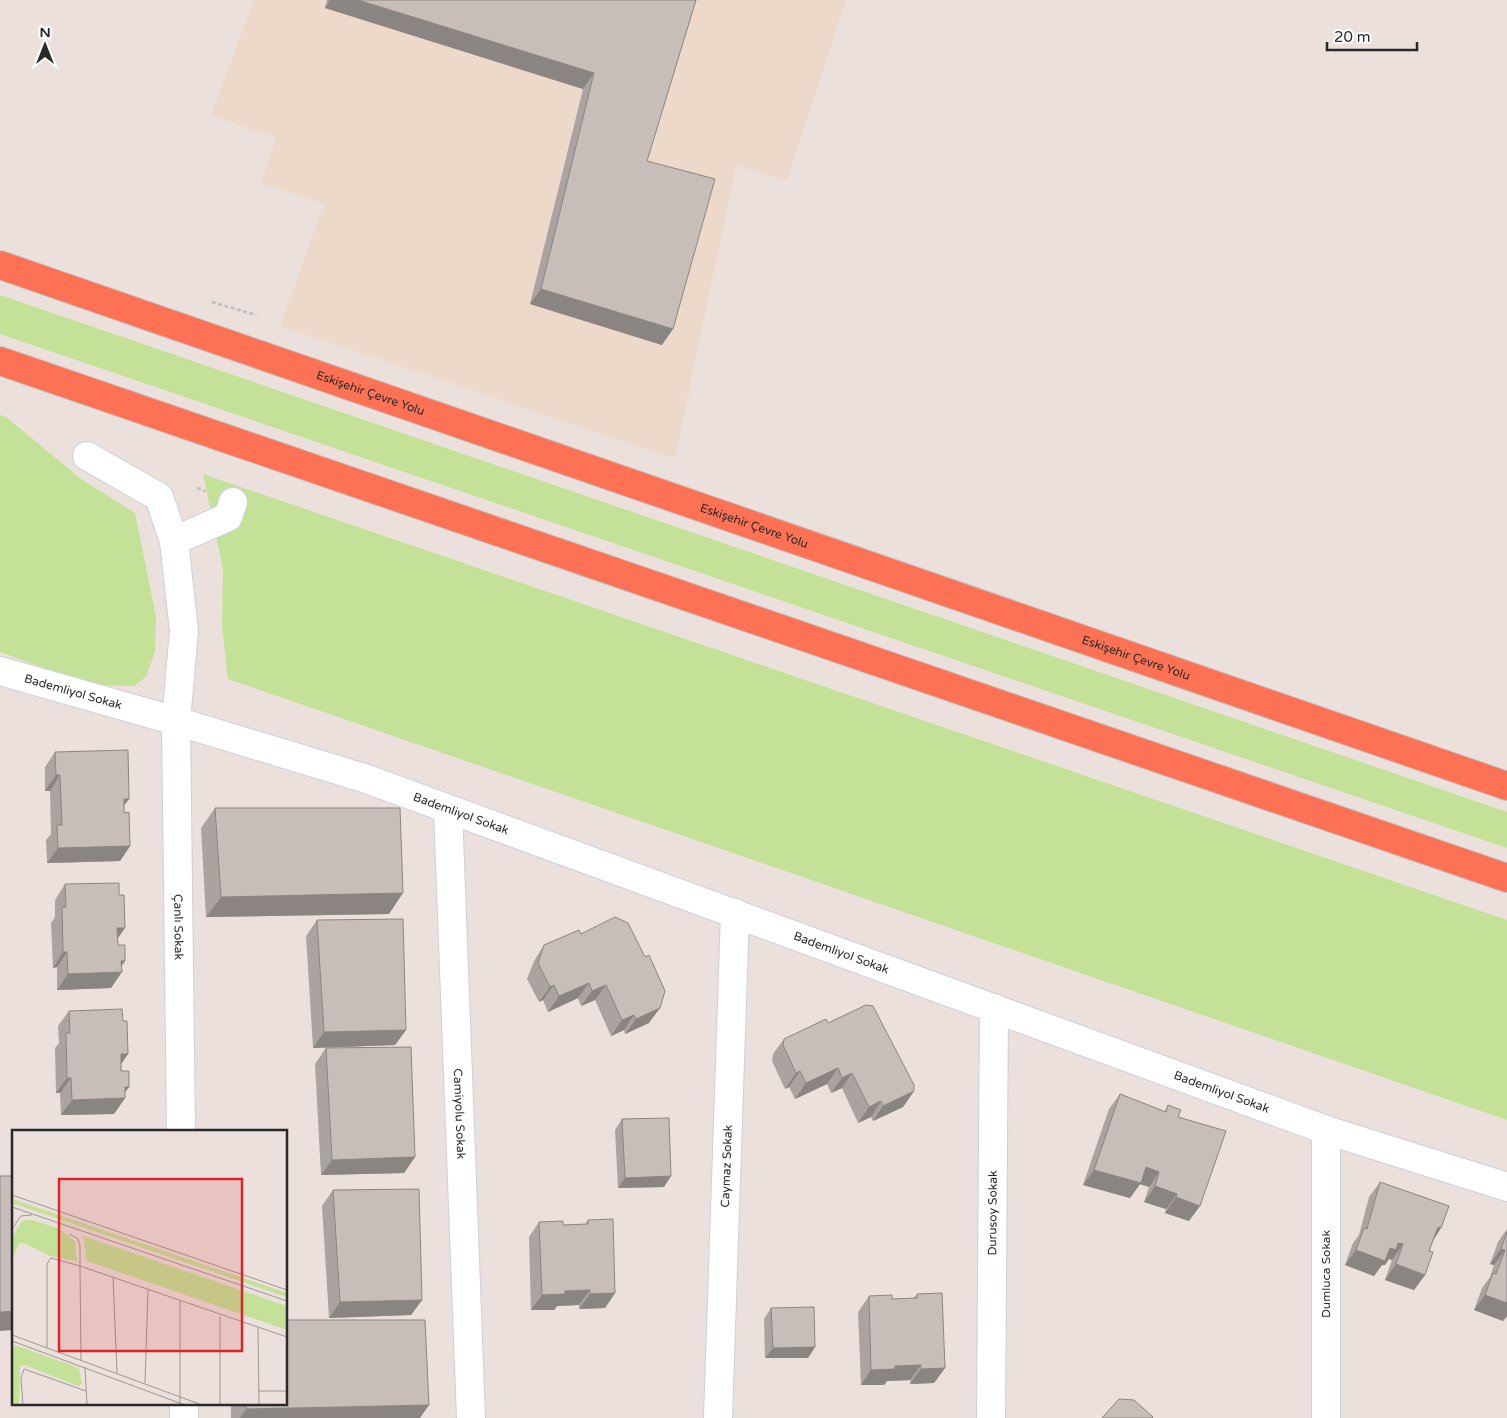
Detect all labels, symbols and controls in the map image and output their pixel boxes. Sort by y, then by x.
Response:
north arrow [20,20,70,70]
scale bar [1327,20,1417,52]
text: N [39,24,51,41]
text: 20 m [1334,28,1371,46]
street label: Eskişehir Çevre Yolu [315,368,426,418]
street label: Eskişehir Çevre Yolu [698,501,810,551]
street label: Eskişehir Çevre Yolu [1080,633,1192,683]
street label: Bademliyol Sokak [23,671,124,712]
street label: Bademliyol Sokak [411,790,511,838]
street label: Çanlı Sokak [171,894,186,961]
street label: Bademliyol Sokak [792,929,891,977]
street label: Camiyolu Sokak [451,1068,468,1160]
street label: Bademliyol Sokak [1172,1068,1272,1116]
street label: Caymaz Sokak [718,1124,735,1208]
inset map [12,1130,288,1406]
street label: Durusoy Sokak [985,1170,1000,1256]
street label: Dumluca Sokak [1319,1229,1333,1318]

